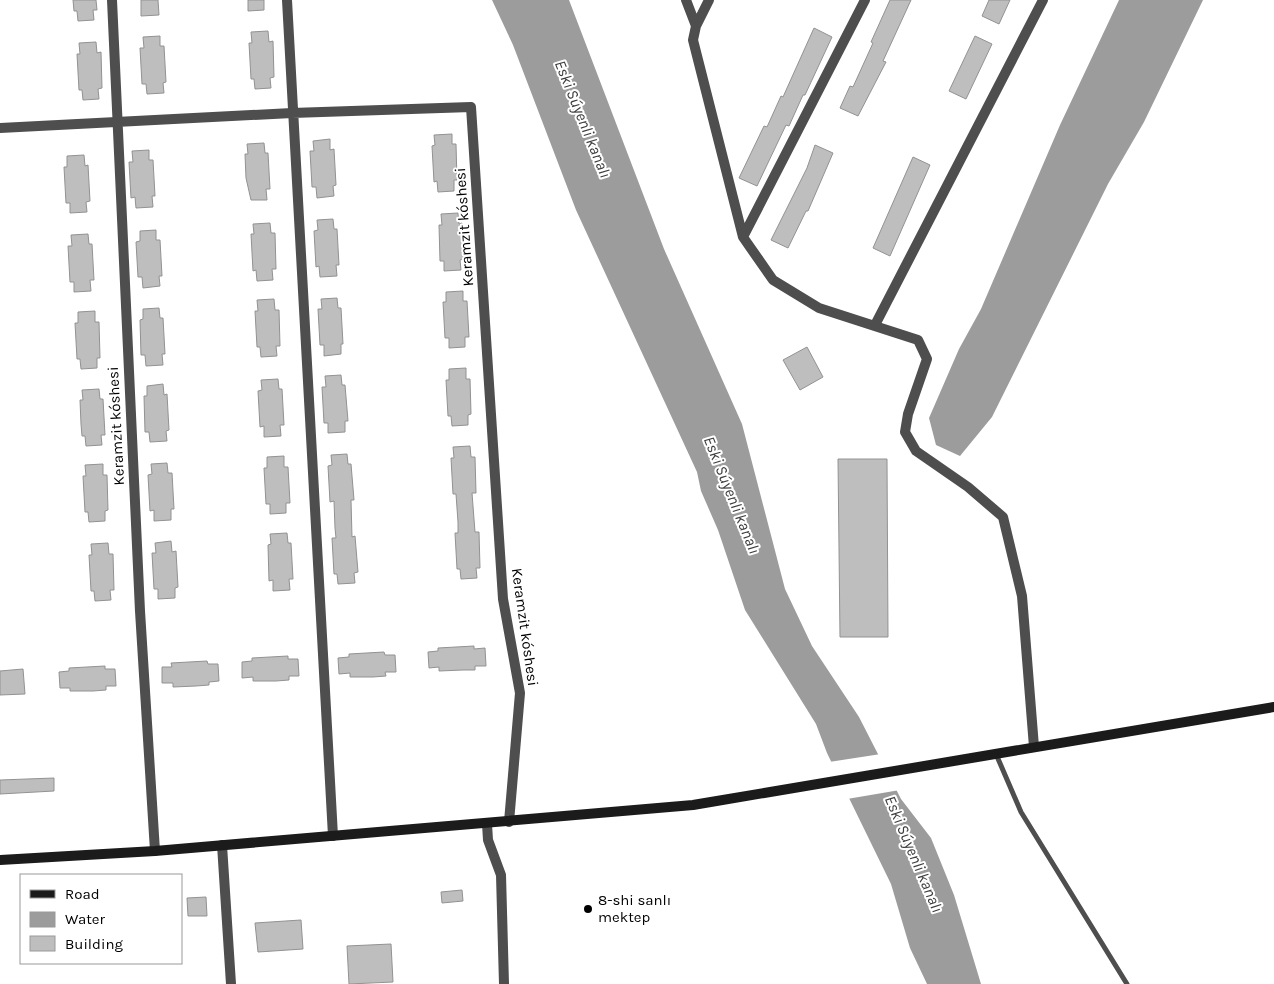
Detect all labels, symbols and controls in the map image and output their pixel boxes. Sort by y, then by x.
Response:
water label: Eski Súyenli kanalı [551,57,615,181]
street label: Keramzit kóshesi [451,167,477,287]
street label: Keramzit kóshesi [104,366,128,486]
water label: Eski Súyenli kanalı [700,433,764,557]
street label: Keramzit kóshesi [508,567,542,687]
water label: Eski Súyenli kanalı [881,793,947,915]
legend [20,874,182,964]
text: Road [65,885,100,903]
place label: 8-shi sanlı mektep [598,891,671,926]
marker: 8-shi sanlı mektep [582,903,594,915]
text: Water [65,910,106,928]
text: Building [65,935,123,953]

